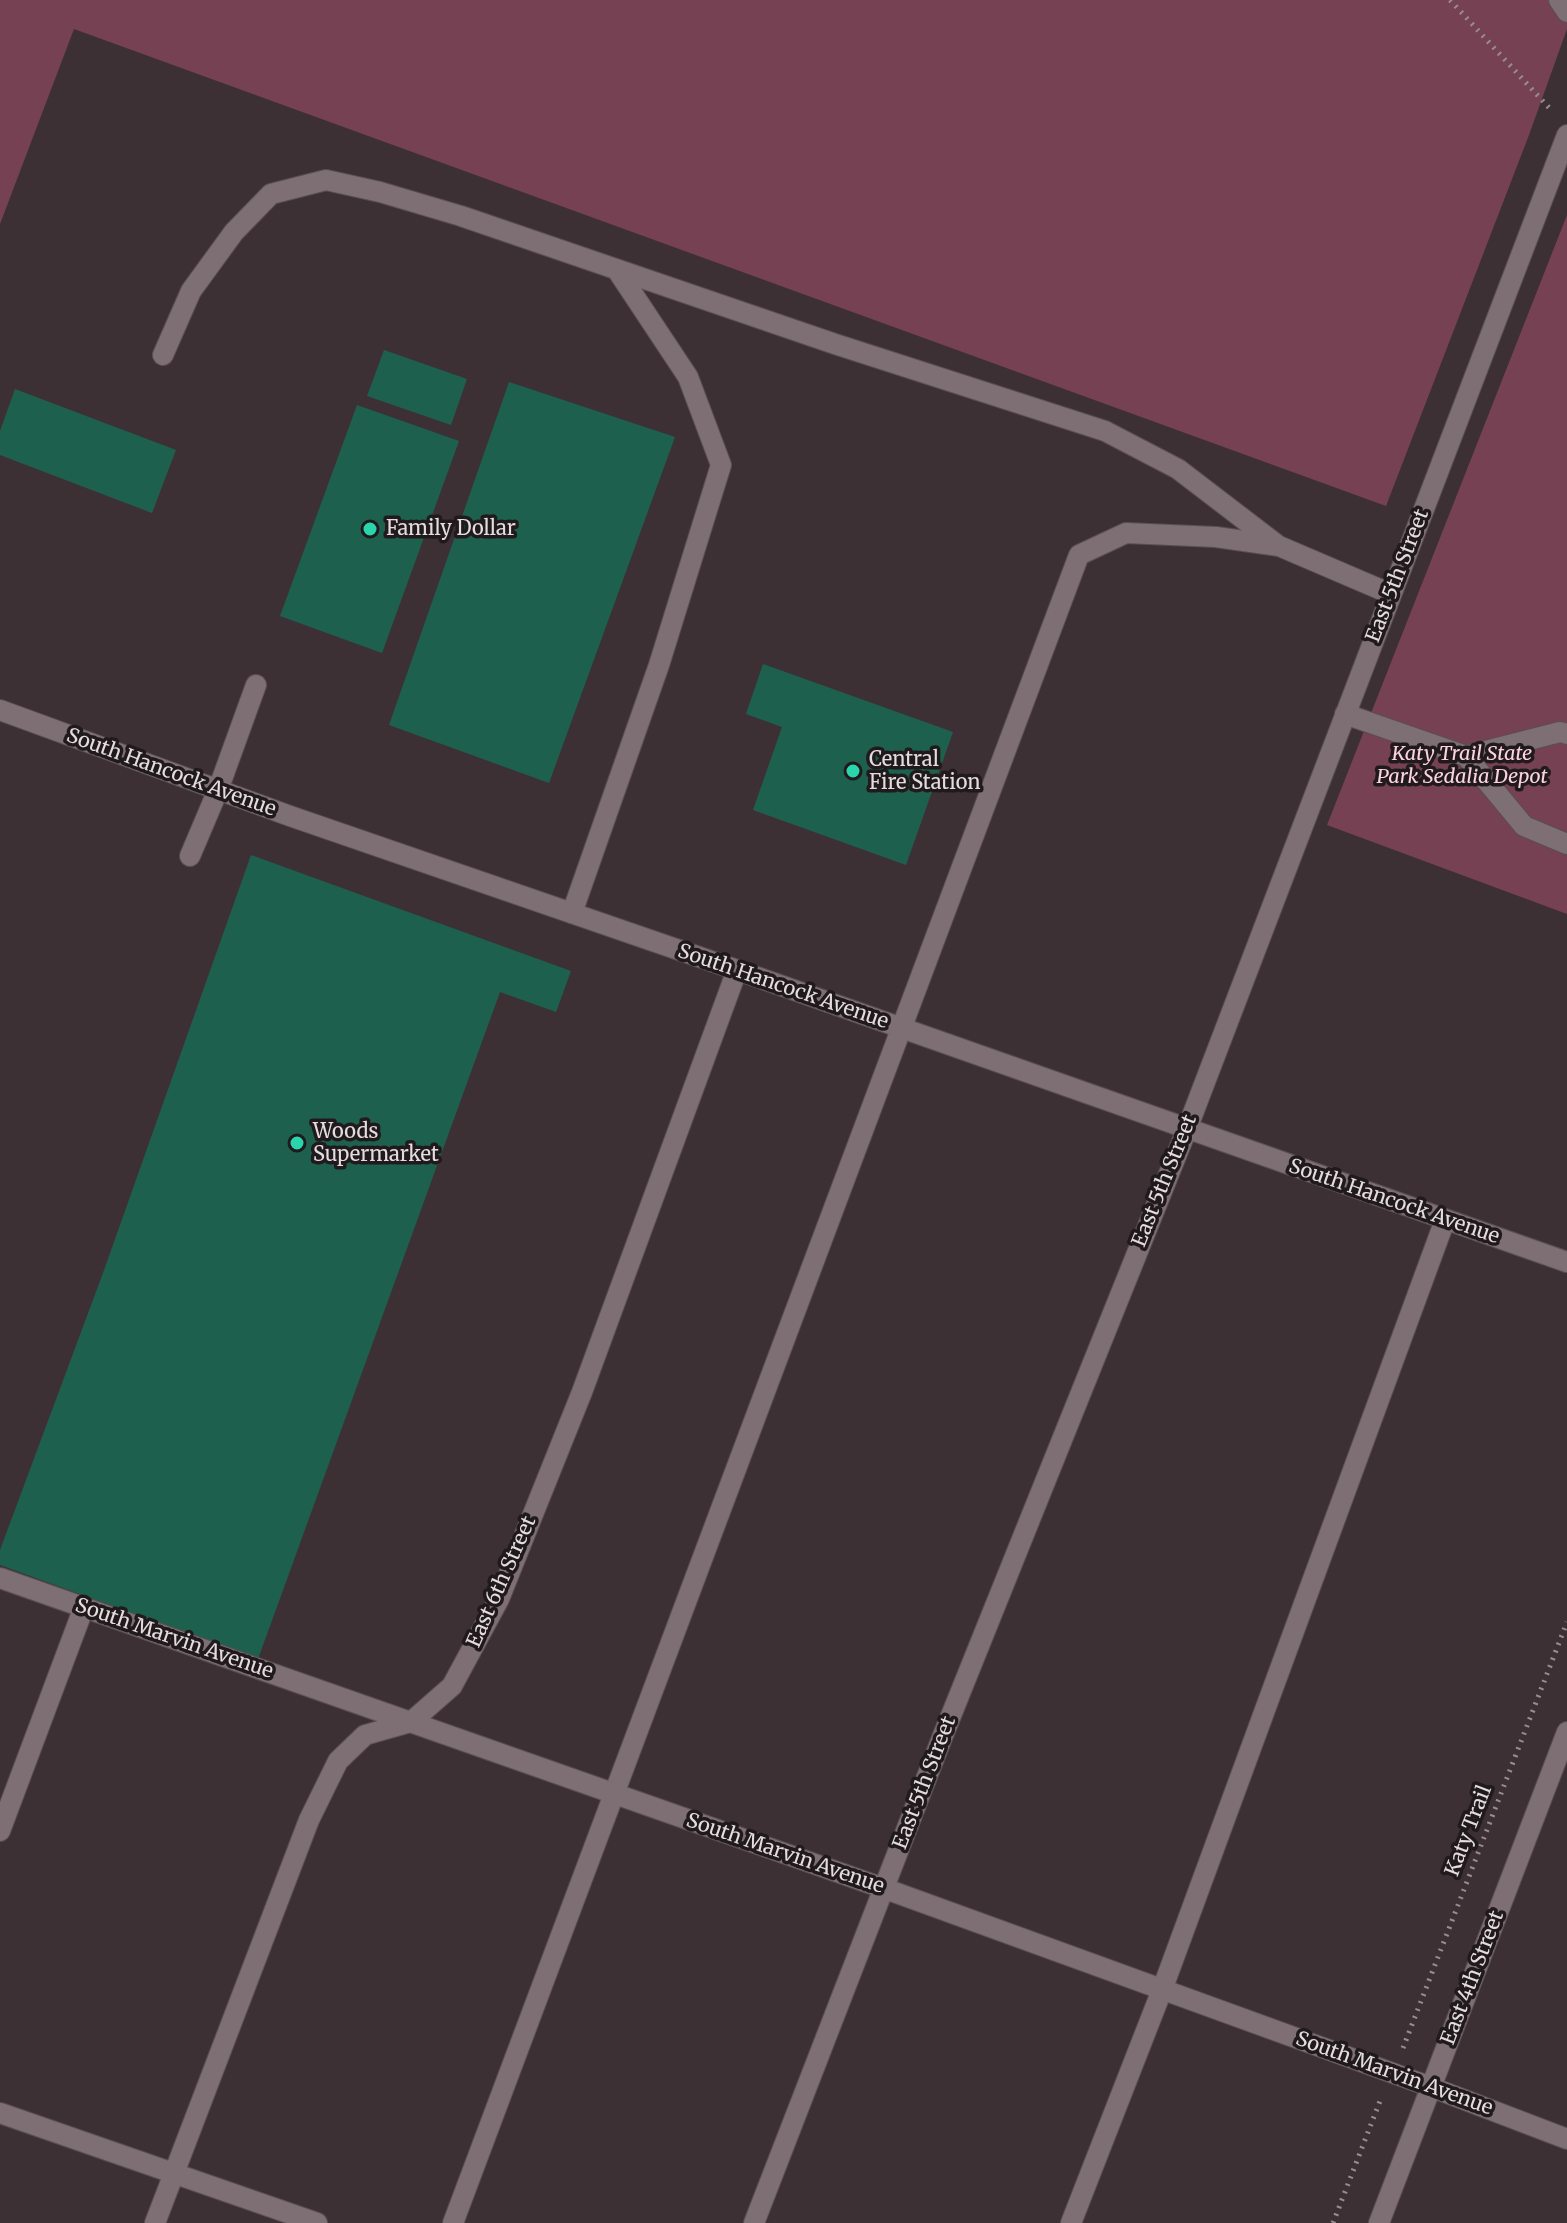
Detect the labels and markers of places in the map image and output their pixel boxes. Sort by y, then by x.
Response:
place label: Family Dollar [386,517,516,541]
marker: Family Dollar [361,520,379,538]
place label: Central Fire Station [869,748,981,795]
marker: Central Fire Station [844,762,862,780]
place label: Woods Supermarket [313,1120,439,1167]
marker: Woods Supermarket [288,1134,306,1152]

